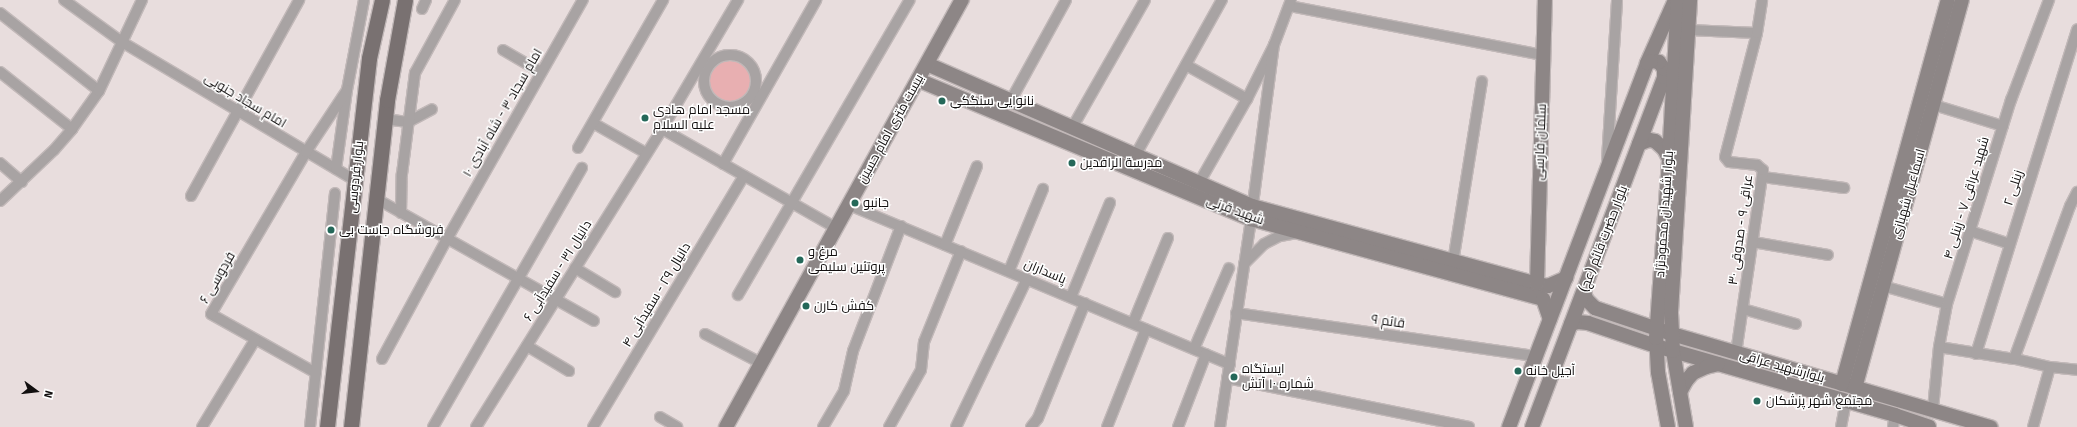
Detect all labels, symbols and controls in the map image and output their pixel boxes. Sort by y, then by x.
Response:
street label: امام سجاد ۳ - شاه آبادی ۱۰ [460,46,546,180]
street label: امام سجاد جنوبی [201,70,289,132]
street label: بیست متری امام حسین [855,72,927,186]
place label: نانوایی سنگکیِ [950,93,1034,109]
marker: نانوایی سنگکیِ [937,96,947,106]
place label: مسجد امام هادی علیه السلام [653,103,750,134]
street label: سلمان فارسی [1532,103,1550,181]
marker: مسجد امام هادی علیه السلام [640,113,650,123]
street label: شهید عراقی ۷ - زینلی ۴ [1941,135,1993,261]
street label: بلوار فردوسی [344,140,368,214]
street label: اسماعیل شهبازی [1889,147,1929,241]
street label: بلوار شهیدان محمودنژاد [1653,150,1677,278]
place label: مدرسة الرافدین [1080,155,1162,171]
marker: مدرسة الرافدین [1067,158,1077,168]
street label: زینلی ۲ [2001,168,2027,208]
street label: عراقی ۹ - صدوقی ۳۰ [1726,174,1756,286]
street label: بلوار حضرت قائم (عج) [1577,184,1631,294]
street label: شهید قرنی [1204,193,1266,229]
place label: جانبو [863,195,889,211]
marker: جانبو [850,198,860,208]
street label: دانیال ۳۱ - سفیدآبی ۶ [521,218,595,324]
place label: فروشگاه جاست بی [339,222,444,238]
marker: فروشگاه جاست بی [326,225,336,235]
street label: دانیال ۲۹ - سفیدآبی ۴ [620,240,694,350]
place label: مرغ و پروتئین سلیمی [808,245,885,276]
street label: فردوسی ۶ [197,249,239,307]
marker: مرغ و پروتئین سلیمی [795,255,805,265]
street label: پاسداران [1022,256,1068,288]
place label: کفش کارن [814,298,874,314]
marker: کفش کارن [801,301,811,311]
street label: قائم ۹ [1370,312,1406,332]
street label: بلوارشهید عراقی [1738,347,1826,387]
place label: ایستگاه شماره ۱۰ آتش [1242,362,1314,393]
place label: آجیل خانه [1526,363,1575,379]
marker: آجیل خانه [1513,366,1523,376]
north arrow [16,371,56,411]
marker: ایستگاه شماره ۱۰ آتش [1229,372,1239,382]
text: N [41,389,55,399]
place label: مجتمع شهر پزشکان [1766,393,1872,409]
marker: مجتمع شهر پزشکان [1751,395,1763,407]

